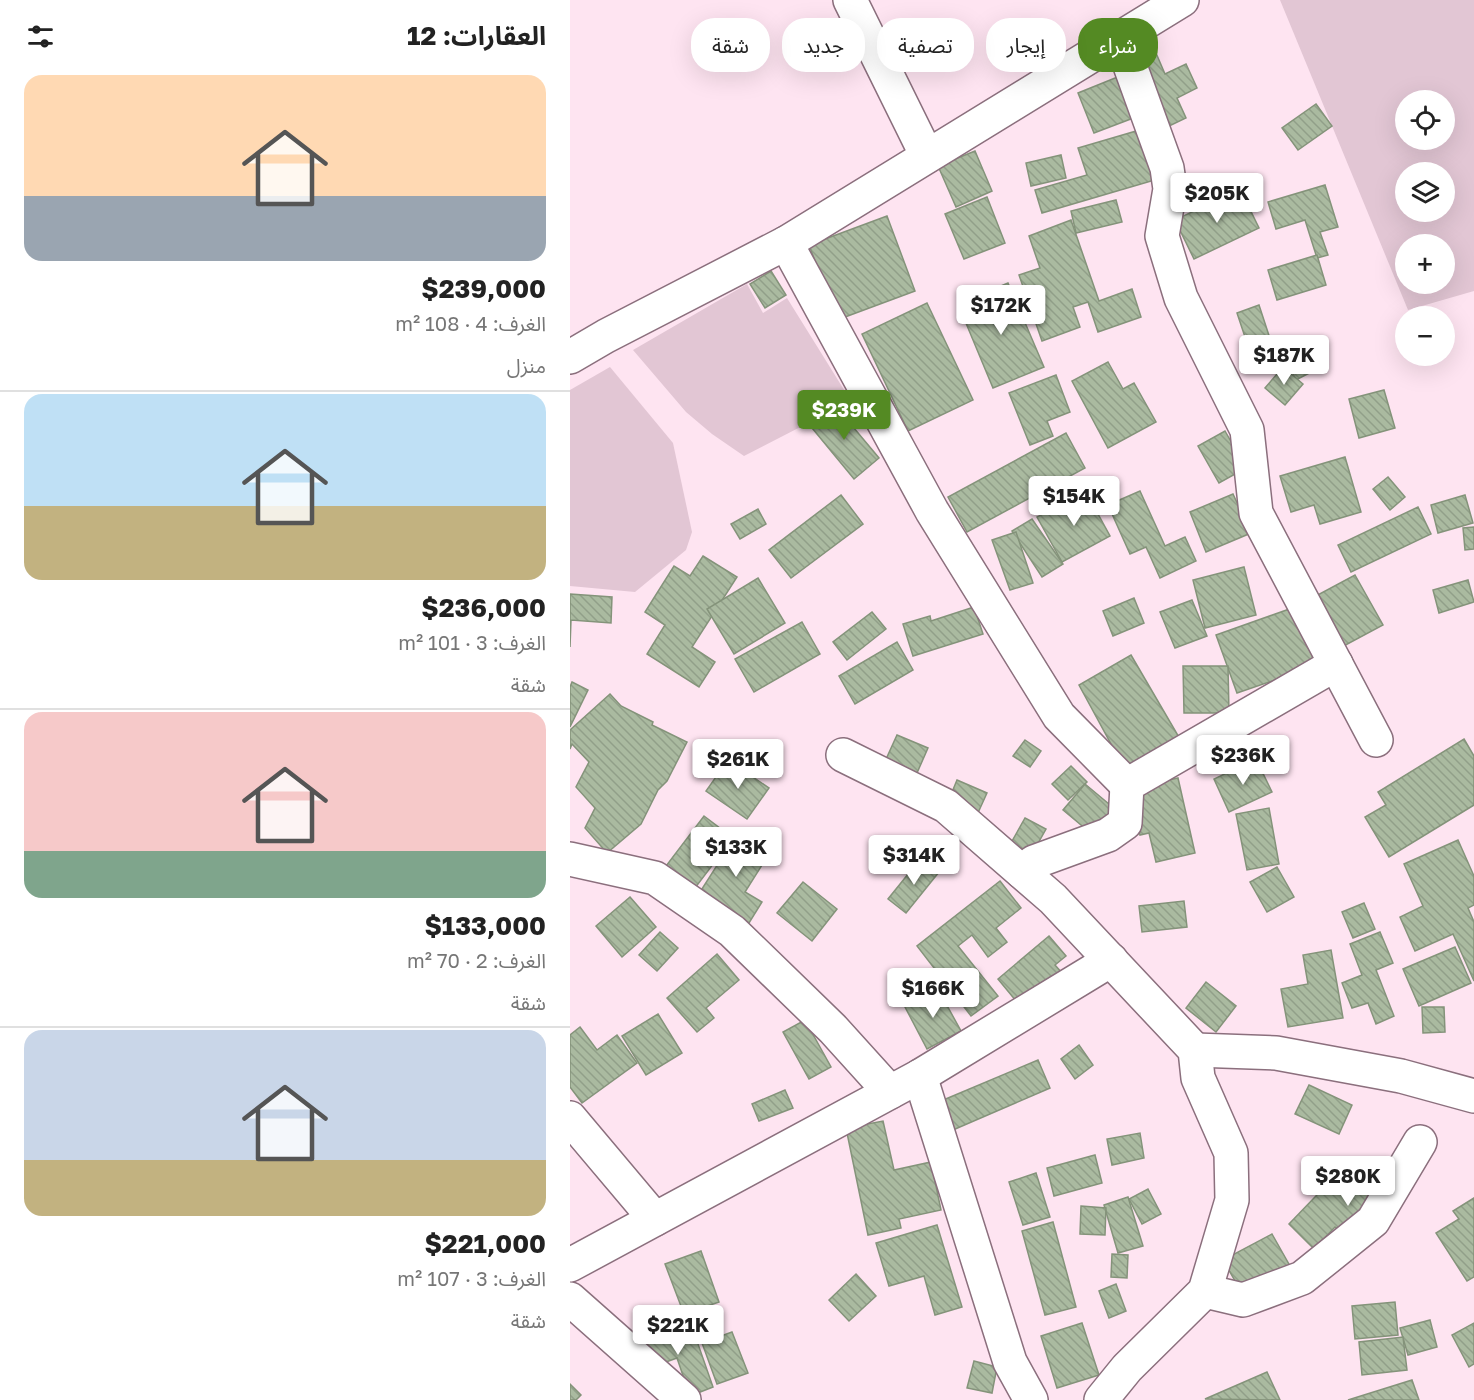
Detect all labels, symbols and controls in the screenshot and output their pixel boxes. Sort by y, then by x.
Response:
chip: شقة [691,18,770,72]
chip: جديد [782,18,865,72]
chip: تصفية [877,18,974,72]
chip: إيجار [986,18,1066,72]
chip: شراء [1078,18,1158,72]
icon: filters [24,20,57,53]
text: العقارات: 12 [407,20,546,51]
map controls [1395,90,1455,366]
button: locate [1395,90,1455,150]
icon: home [231,114,339,222]
button: layers [1395,162,1455,222]
pin: $205K [1175,173,1259,224]
text: $205K [1184,180,1250,204]
button: + [1395,234,1455,294]
text: $239,000 [421,273,546,304]
pin: $172K [959,285,1043,336]
text: $172K [970,292,1032,316]
button: − [1395,306,1455,366]
text: الغرف: 4 · 108 m² [395,311,546,335]
pin: $187K [1242,335,1326,386]
text: $187K [1253,342,1315,366]
text: منزل [507,353,546,377]
pin: $239K [802,390,886,441]
text: $239K [812,397,877,421]
icon: home [231,433,339,541]
pin: $154K [1032,476,1116,527]
text: $154K [1043,483,1105,507]
text: $236,000 [421,592,546,623]
text: الغرف: 3 · 101 m² [398,630,546,654]
text: شقة [511,672,546,696]
pin: $236K [1201,735,1285,786]
pin: $261K [696,739,780,790]
text: $236K [1211,742,1276,766]
text: $261K [706,746,770,770]
icon: home [231,751,339,859]
pin: $133K [694,827,778,878]
text: $133K [705,834,767,858]
pin: $314K [872,835,956,886]
text: $314K [883,842,945,866]
text: $133,000 [424,910,546,941]
text: الغرف: 2 · 70 m² [407,948,546,972]
pin: $166K [891,968,975,1019]
text: $166K [901,975,965,999]
text: شقة [511,990,546,1014]
icon: home [231,1069,339,1177]
pin: $280K [1306,1156,1390,1207]
text: $280K [1315,1163,1381,1187]
text: $221,000 [424,1228,546,1259]
text: الغرف: 3 · 107 m² [397,1266,546,1290]
pin: $221K [636,1305,720,1356]
text: شقة [511,1308,546,1332]
text: $221K [647,1312,709,1336]

